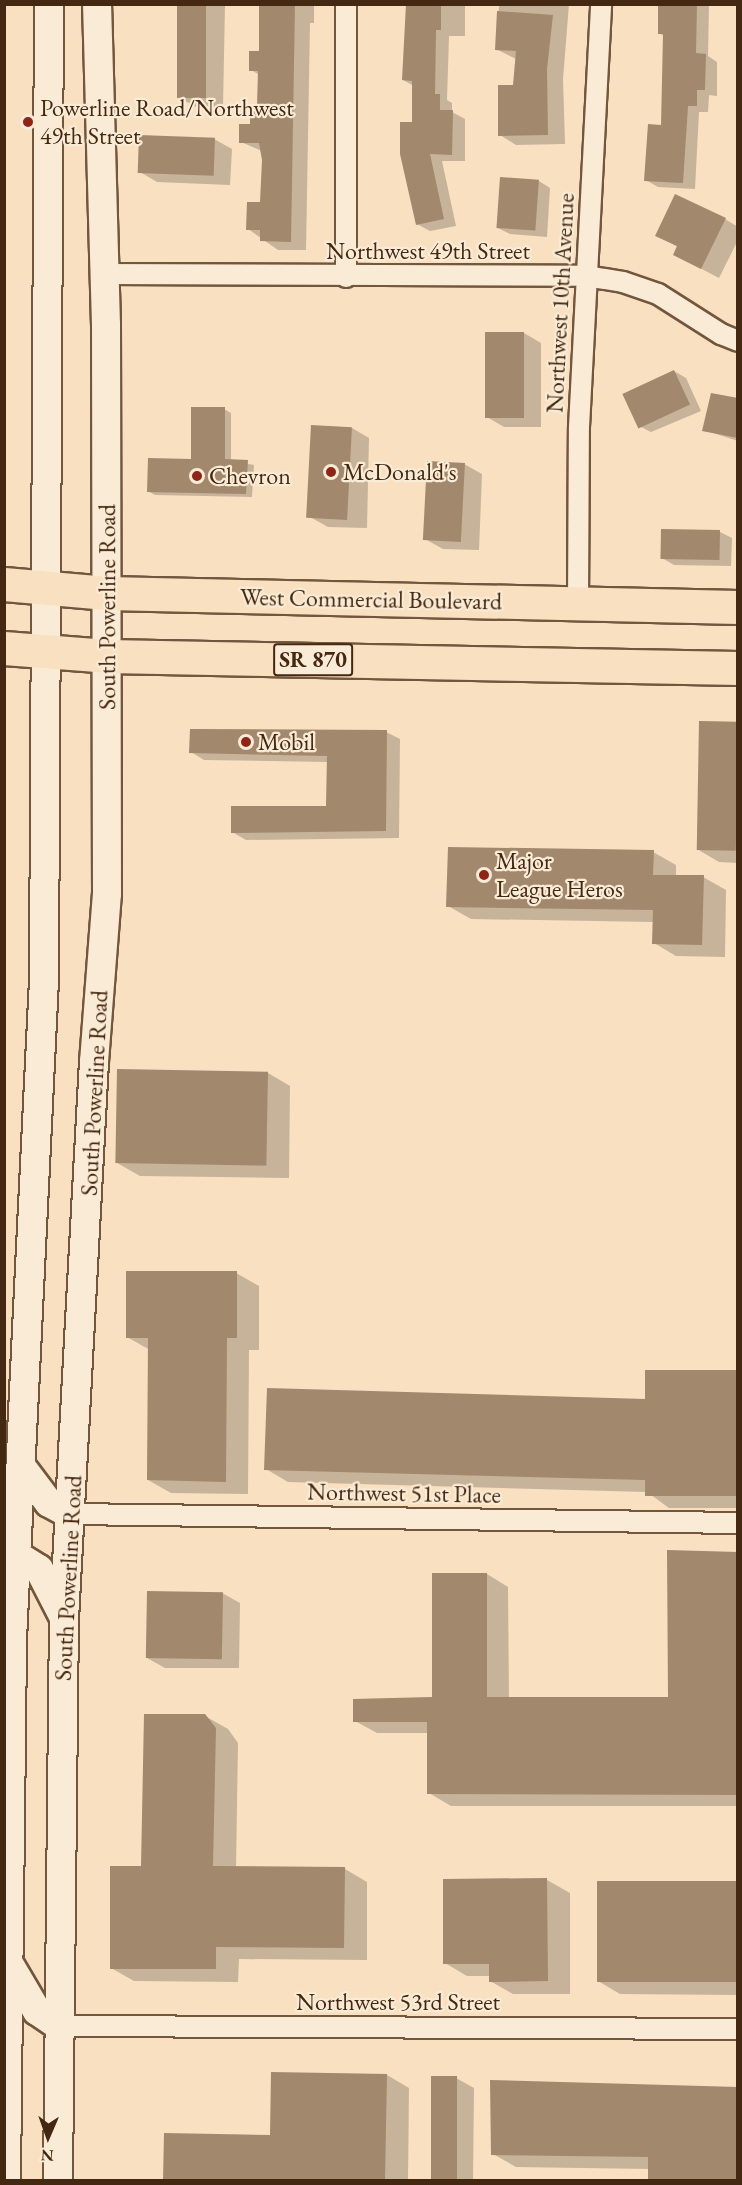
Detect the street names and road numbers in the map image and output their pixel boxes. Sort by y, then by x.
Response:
street label: Northwest 10th Avenue [540,192,580,414]
street label: Northwest 49th Street [326,237,530,265]
street label: South Powerline Road [93,504,121,710]
street label: West Commercial Boulevard [240,582,502,616]
road number: SR 870 [272,641,354,679]
street label: South Powerline Road [74,989,114,1197]
street label: South Powerline Road [48,1474,88,1682]
street label: Northwest 51st Place [307,1477,501,1509]
street label: Northwest 53rd Street [296,1988,500,2016]

